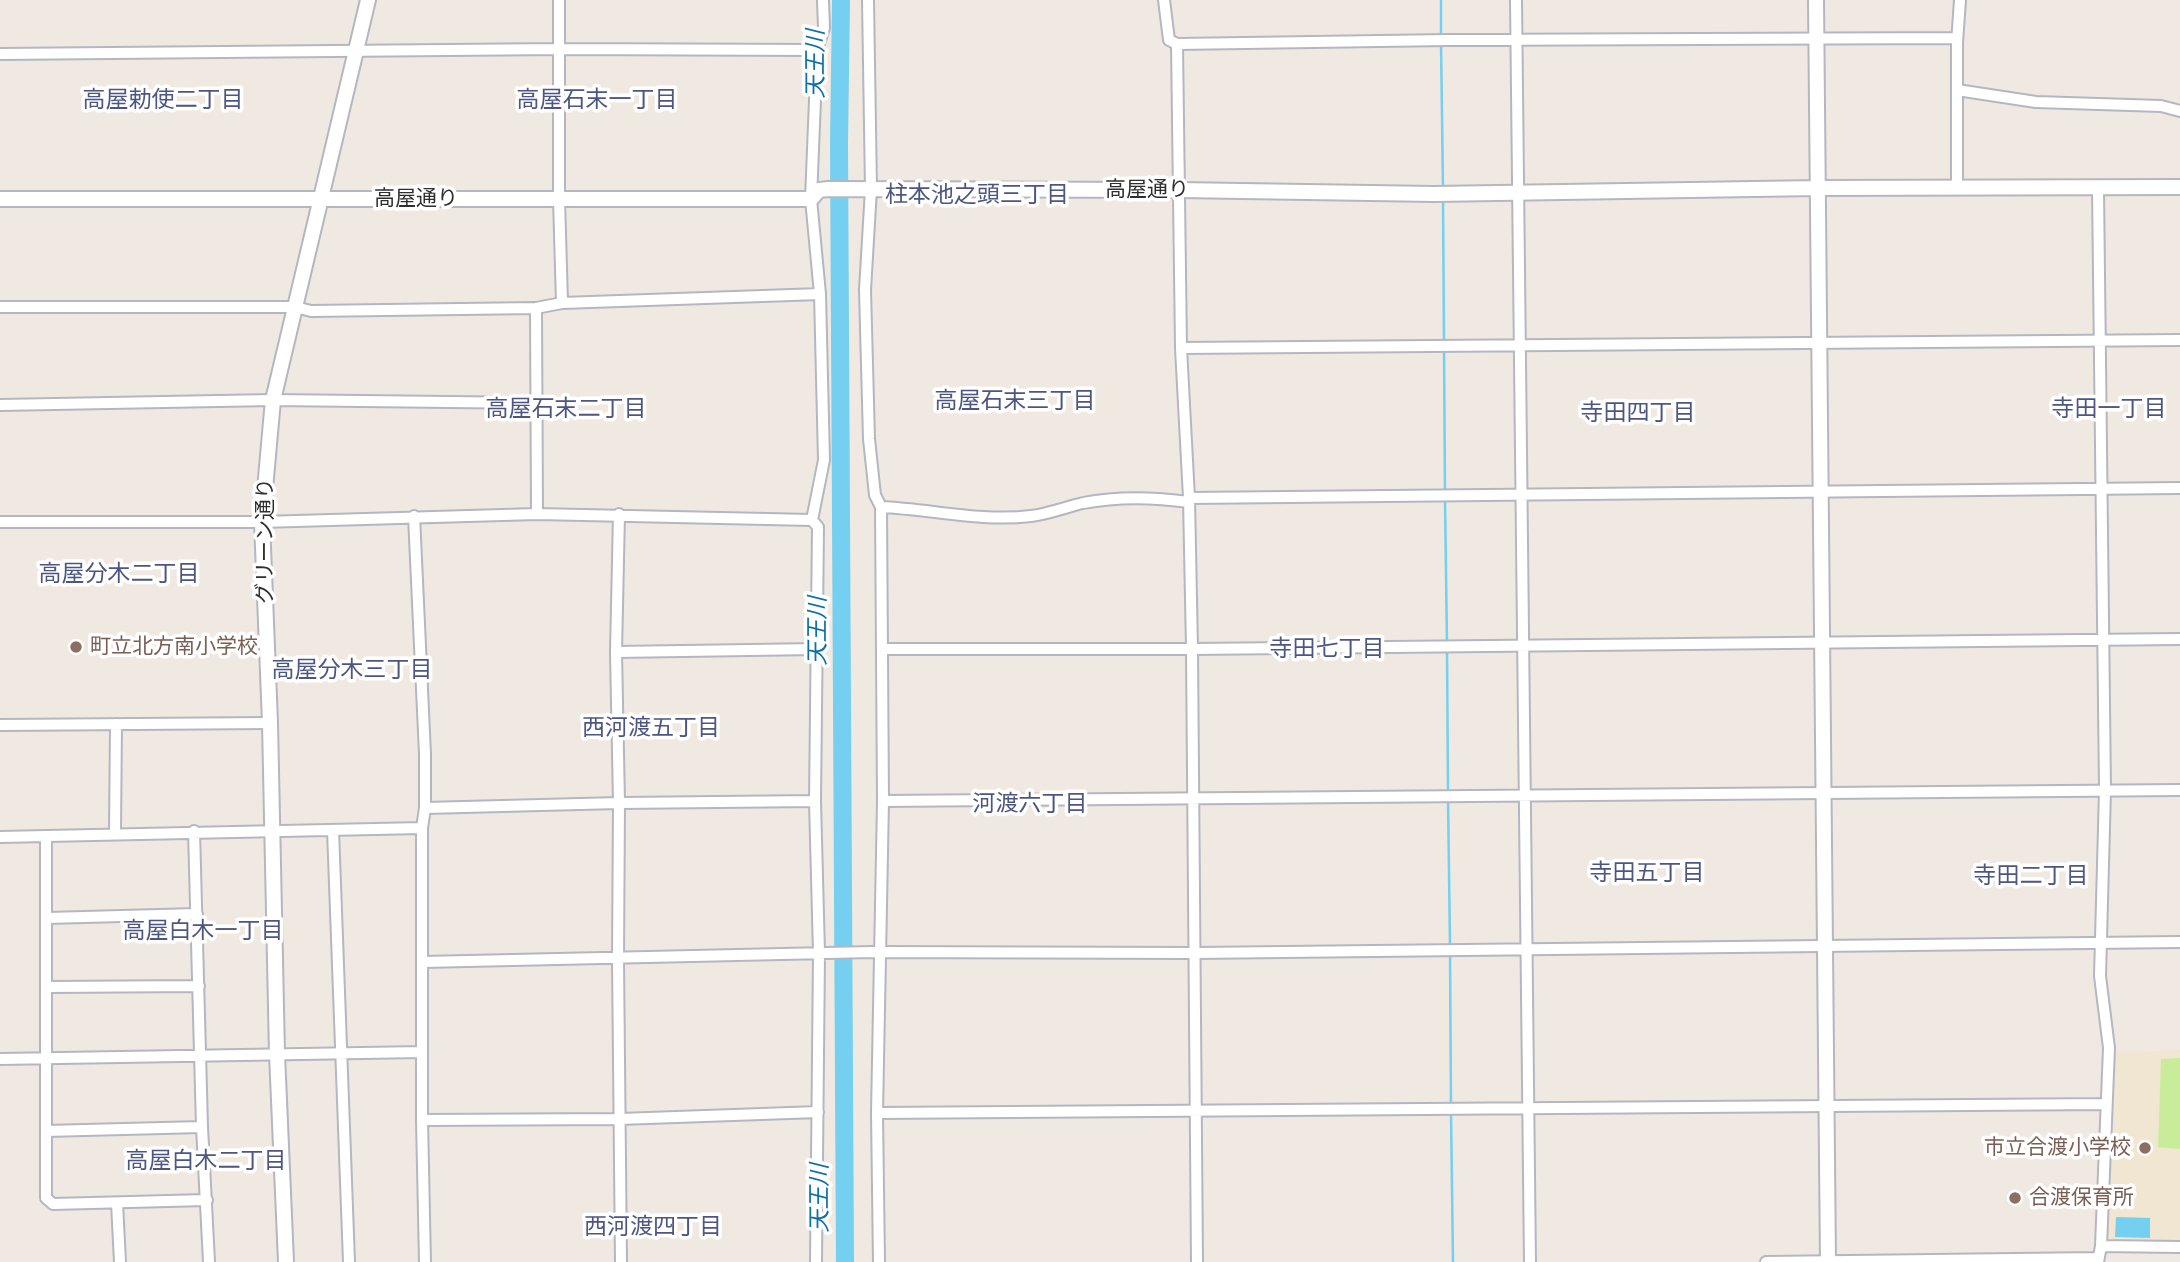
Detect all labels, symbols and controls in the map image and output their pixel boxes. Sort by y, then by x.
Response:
water label: 天王川 [803,30,831,98]
district label: 高屋勅使二丁目 [83,87,243,115]
district label: 高屋石末一丁目 [517,87,677,115]
street label: 高屋通り [1105,177,1189,203]
district label: 柱本池之頭三丁目 [885,182,1069,210]
street label: 高屋通り [374,186,458,212]
district label: 高屋石末三丁目 [935,388,1095,416]
district label: 高屋石末二丁目 [486,396,646,424]
district label: 寺田一丁目 [2052,396,2166,424]
district label: 寺田四丁目 [1581,400,1695,428]
street label: グリーン通り [253,478,279,604]
district label: 高屋分木二丁目 [39,561,199,589]
water label: 天王川 [805,597,833,665]
place label: 町立北方南小学校 [90,634,258,660]
district label: 寺田七丁目 [1270,636,1384,664]
marker: 町立北方南小学校 [68,639,84,655]
district label: 高屋分木三丁目 [272,657,432,685]
district label: 西河渡五丁目 [582,715,720,743]
district label: 河渡六丁目 [973,791,1087,819]
district label: 寺田五丁目 [1590,860,1704,888]
district label: 寺田二丁目 [1974,863,2088,891]
district label: 高屋白木一丁目 [123,918,283,946]
place label: 市立合渡小学校 [1984,1135,2131,1161]
marker: 市立合渡小学校 [2137,1140,2153,1156]
district label: 高屋白木二丁目 [126,1148,286,1176]
water label: 天王川 [807,1164,835,1232]
place label: 合渡保育所 [2029,1185,2134,1211]
marker: 合渡保育所 [2007,1190,2023,1206]
district label: 西河渡四丁目 [584,1214,722,1242]

